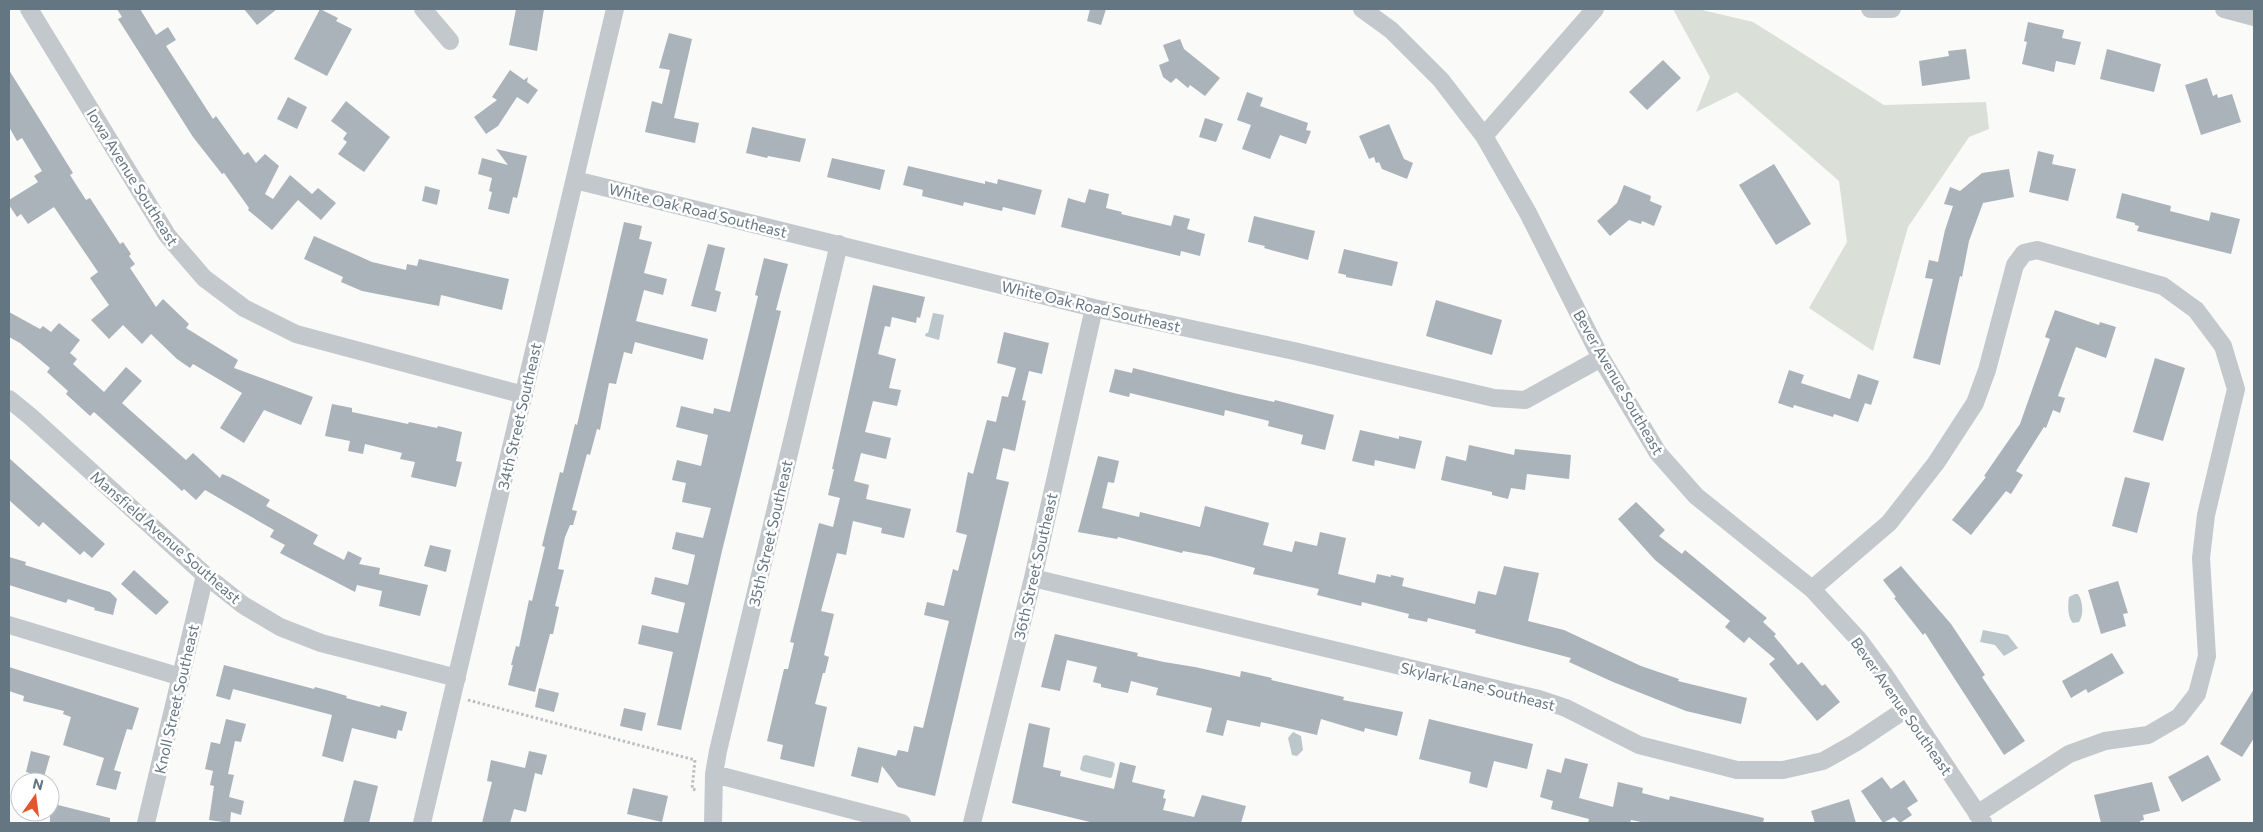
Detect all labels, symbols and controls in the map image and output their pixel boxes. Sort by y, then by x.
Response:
street label: Iowa Avenue Southeast [84,105,182,249]
street label: White Oak Road Southeast [607,179,789,241]
street label: White Oak Road Southeast [1000,277,1182,335]
street label: Bever Avenue Southeast [1570,306,1668,458]
street label: 34th Street Southeast [493,341,545,491]
street label: 35th Street Southeast [744,458,796,608]
street label: Mansfield Avenue Southeast [87,467,245,607]
street label: 36th Street Southeast [1009,491,1061,641]
street label: Knoll Street Southeast [150,622,202,776]
street label: Bever Avenue Southeast [1848,634,1956,778]
street label: Skylark Lane Southeast [1399,658,1557,714]
north arrow [10,772,60,822]
text: N [31,774,45,793]

